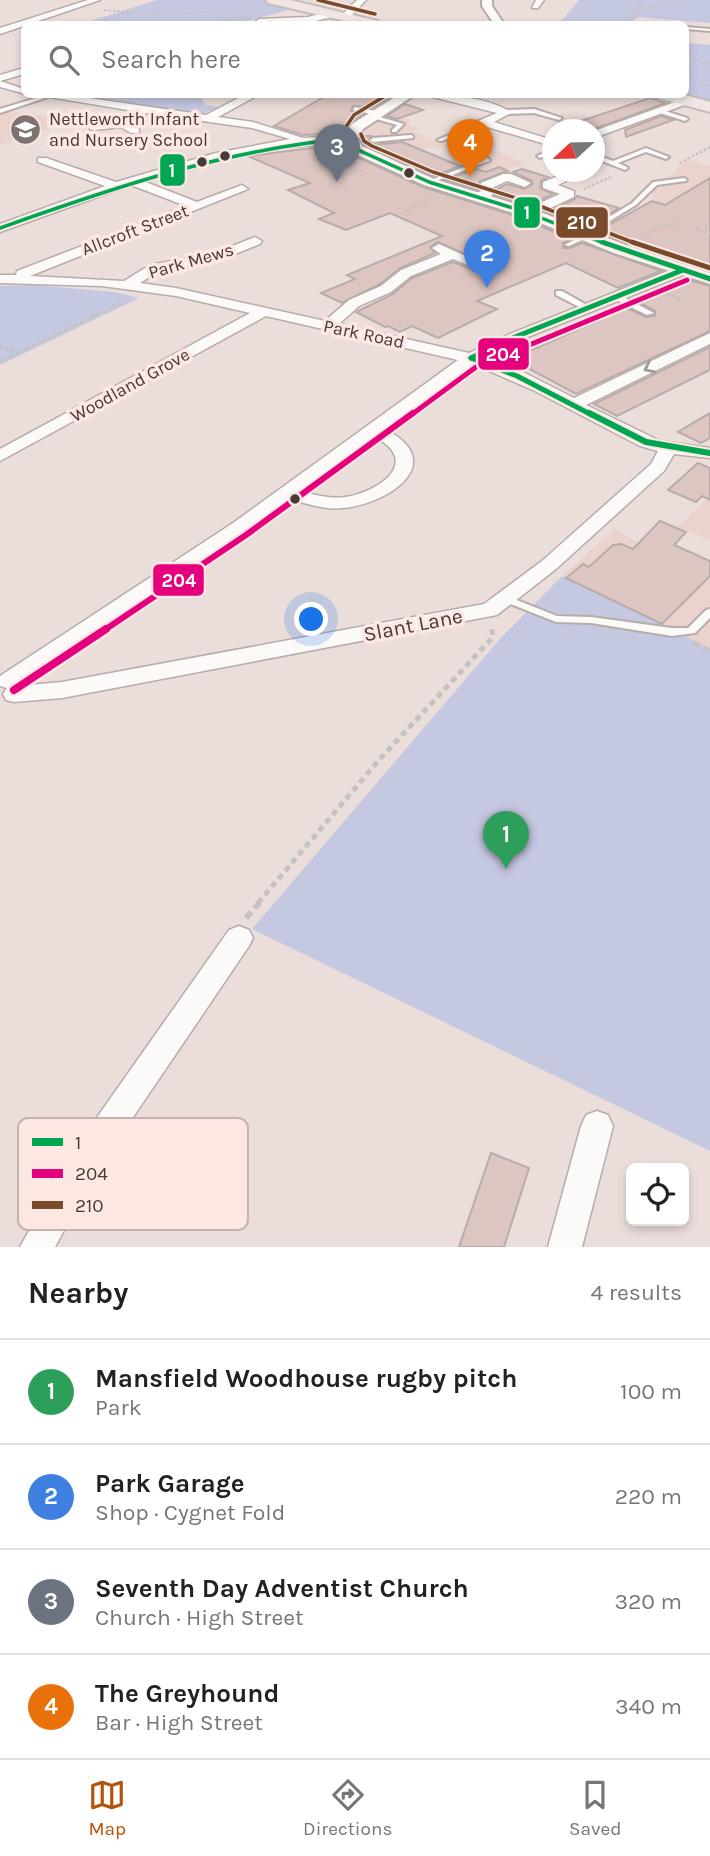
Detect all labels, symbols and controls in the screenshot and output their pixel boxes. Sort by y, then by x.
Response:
search box [21,21,689,98]
icon: search [45,41,83,79]
text: Search here [101,44,241,75]
place label: Nettleworth Infant and Nursery School [49,108,208,151]
school or university icon: Nettleworth Infant and Nursery School [9,112,43,146]
pin: 4 [447,119,493,177]
north arrow [542,119,605,182]
pin: 3 [314,124,360,182]
unlabelled marker [218,149,232,163]
line badge: 1 [159,153,186,187]
unlabelled marker [195,155,209,169]
text: 1 [169,160,175,182]
unlabelled marker [402,166,416,180]
line badge: 1 [513,196,541,229]
street label: Allcroft Street [78,199,192,260]
text: 1 [524,202,530,224]
line badge: 210 [555,206,609,239]
text: 210 [567,212,597,234]
pin: 2 [464,230,510,288]
street label: Park Mews [146,238,236,284]
street label: Park Road [321,315,407,353]
line badge: 204 [477,337,530,371]
street label: Woodland Grove [67,343,193,427]
text: 204 [486,344,521,366]
one-way arrow [644,360,656,374]
unlabelled marker [288,492,302,506]
line badge: 204 [152,563,205,597]
text: 204 [162,570,197,592]
your location [294,602,328,636]
street label: Slant Lane [361,604,465,646]
pin: 1 [483,811,529,869]
legend [18,1118,248,1230]
text: 1 [75,1132,81,1154]
text: 204 [75,1163,108,1185]
map controls [626,1163,689,1226]
button: locate [626,1163,689,1226]
text: 210 [75,1195,104,1217]
text: Nearby [28,1275,128,1311]
text: 4 results [590,1279,682,1306]
text: Mansfield Woodhouse rugby pitch [95,1363,517,1394]
text: 1 [47,1378,55,1405]
text: 100 m [620,1378,682,1405]
text: Park [95,1394,142,1421]
text: Park Garage [95,1468,245,1499]
text: 2 [44,1483,58,1510]
text: 220 m [615,1483,682,1510]
text: Shop · Cygnet Fold [95,1499,285,1526]
text: Seventh Day Adventist Church [95,1573,469,1604]
text: 3 [44,1588,58,1615]
text: 320 m [614,1588,682,1615]
text: Church · High Street [95,1604,304,1631]
text: The Greyhound [95,1678,279,1709]
text: 4 [44,1693,58,1720]
text: 340 m [615,1693,682,1720]
text: Bar · High Street [95,1709,263,1736]
tab: Map [88,1776,126,1840]
tab: Directions [303,1776,392,1840]
tab: Saved [569,1776,622,1840]

